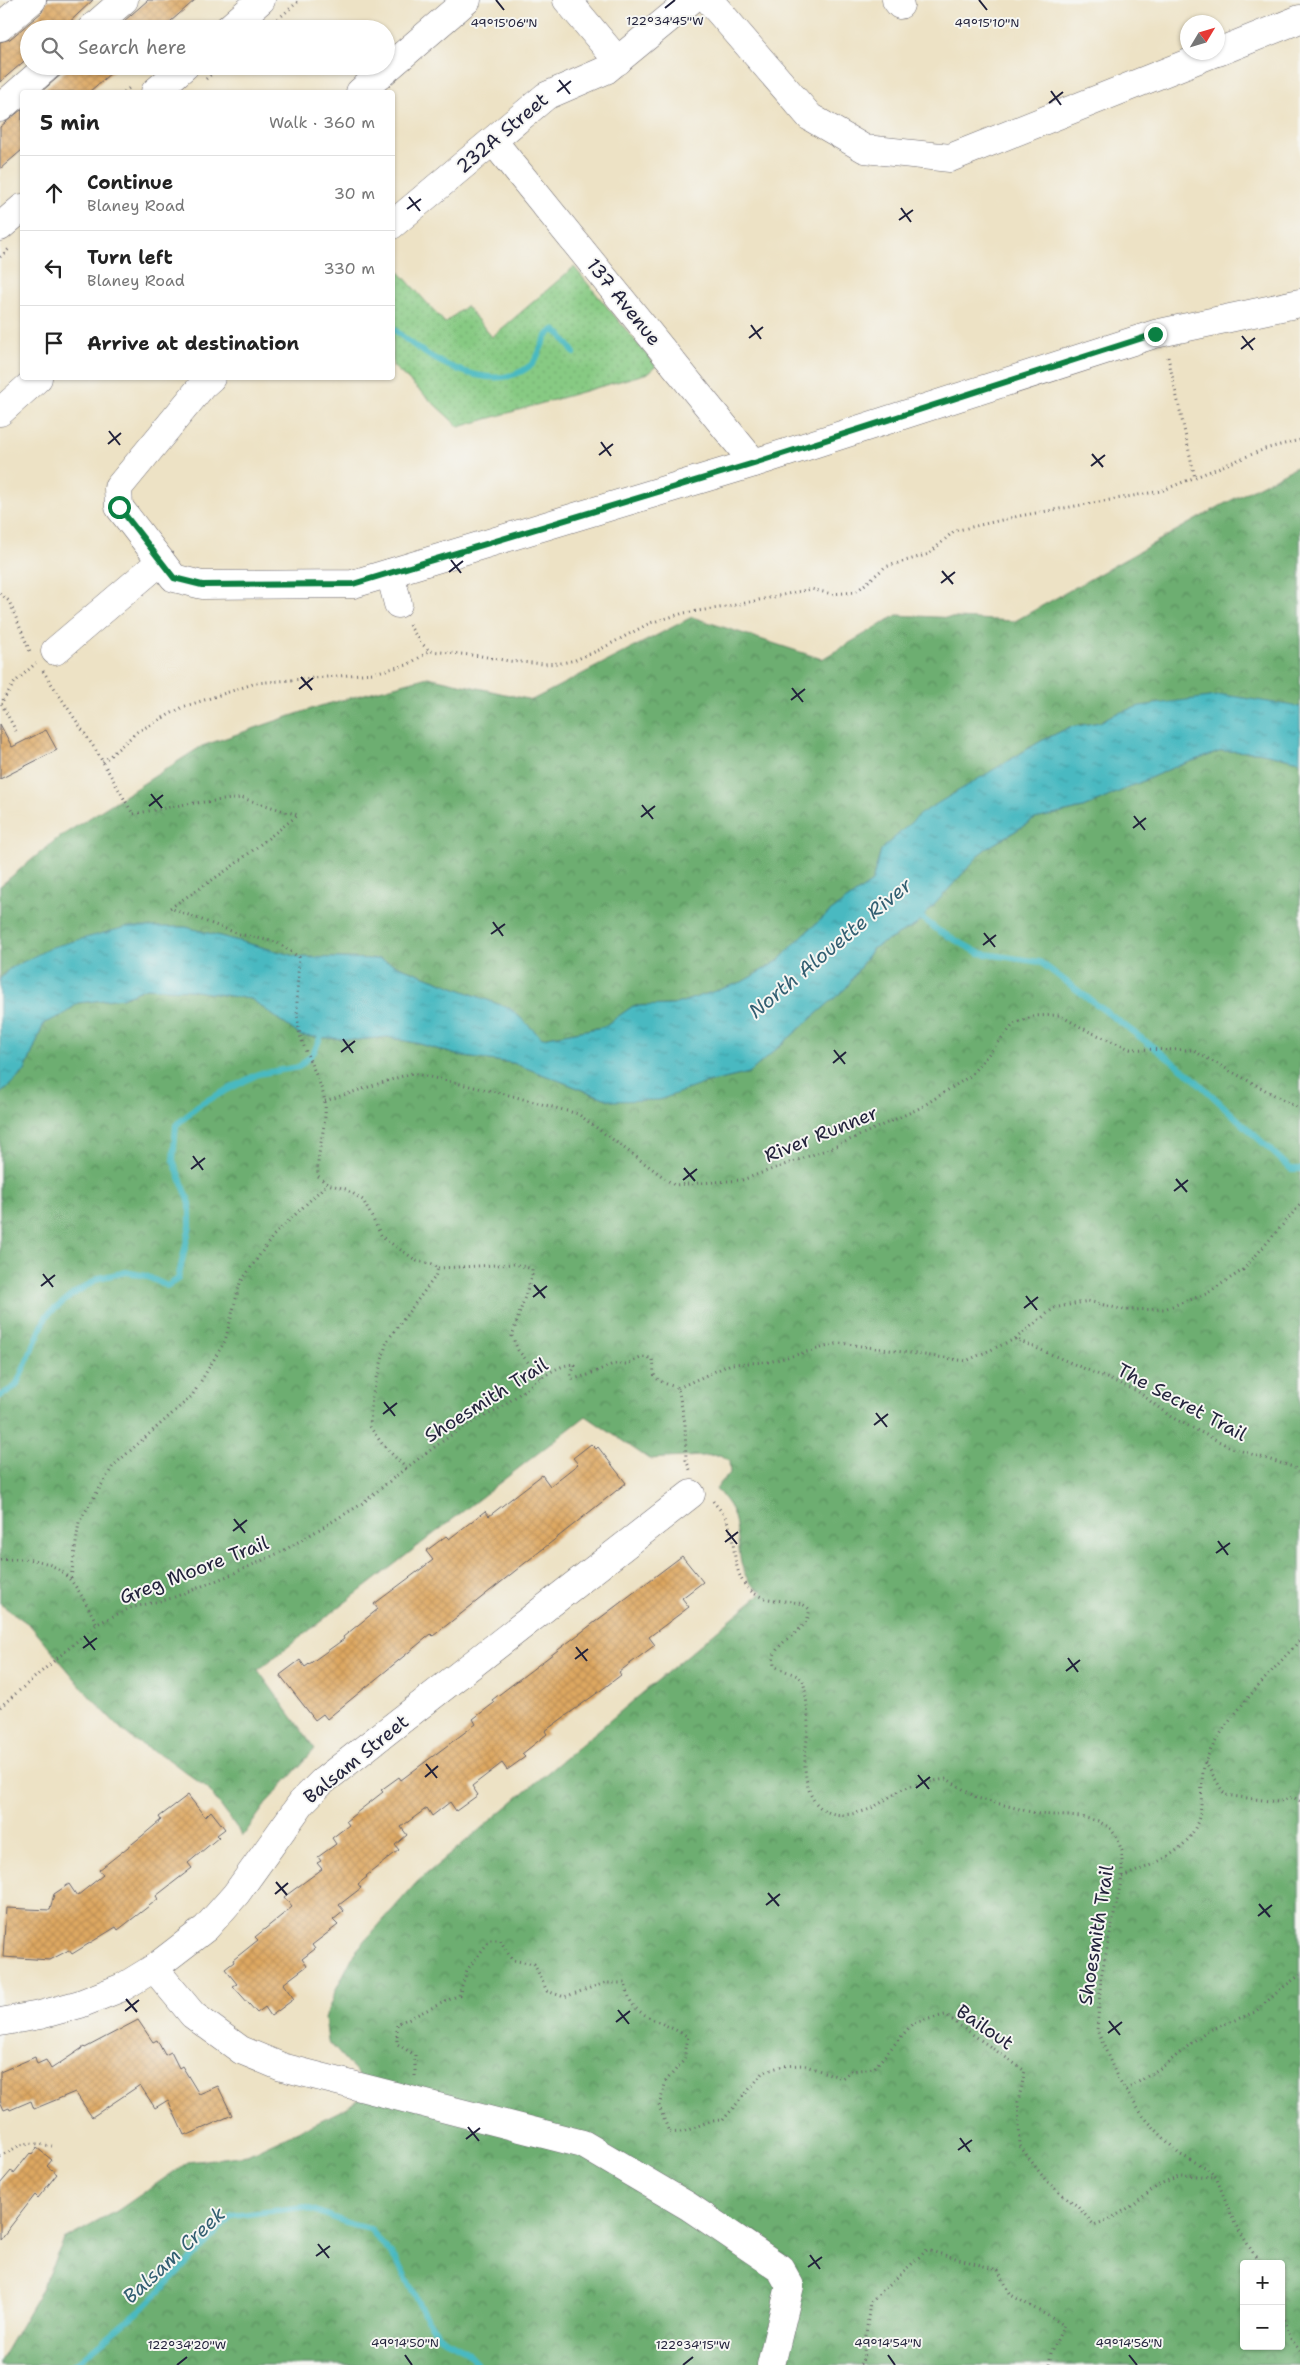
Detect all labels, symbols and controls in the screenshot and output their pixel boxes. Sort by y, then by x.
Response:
text: 122°34'45"W [626,13,704,29]
text: 49°15'06"N [470,15,538,31]
text: 49°15'10"N [955,15,1019,31]
north arrow [1180,15,1225,60]
search box [20,20,395,75]
icon: search [38,34,66,62]
text: Search here [78,35,187,60]
street label: 232A Street [451,87,553,179]
text: 5 min [40,109,100,137]
text: Walk · 360 m [269,112,375,133]
text: Continue [87,170,173,195]
icon: ahead [40,179,68,207]
text: 30 m [334,183,375,204]
text: Blaney Road [87,195,185,216]
text: Turn left [87,245,173,270]
street label: 137 Avenue [581,253,667,351]
icon: left [40,254,68,282]
text: 330 m [323,258,375,279]
text: Blaney Road [87,270,185,291]
route end [1144,323,1167,346]
icon: arrive [40,329,68,357]
text: Arrive at destination [87,331,299,356]
route start [108,496,131,519]
water label: North Alouette River [743,872,917,1024]
street label: River Runner [761,1100,881,1168]
street label: Shoesmith Trail [419,1352,553,1448]
street label: The Secret Trail [1113,1357,1251,1447]
street label: Greg Moore Trail [116,1530,272,1610]
street label: Balsam Street [298,1709,414,1809]
street label: Shoesmith Trail [1073,1863,1119,2007]
street label: Bailout [951,1999,1019,2055]
water label: Balsam Creek [117,2200,231,2309]
map controls [1240,2260,1285,2350]
button: + [1240,2260,1285,2305]
button: − [1240,2305,1285,2350]
text: 49°14'50"N [371,2335,439,2351]
text: 49°14'54"N [854,2335,922,2351]
text: 49°14'56"N [1096,2335,1162,2351]
text: 122°34'20"W [148,2337,226,2353]
text: 122°34'15"W [656,2337,730,2353]

